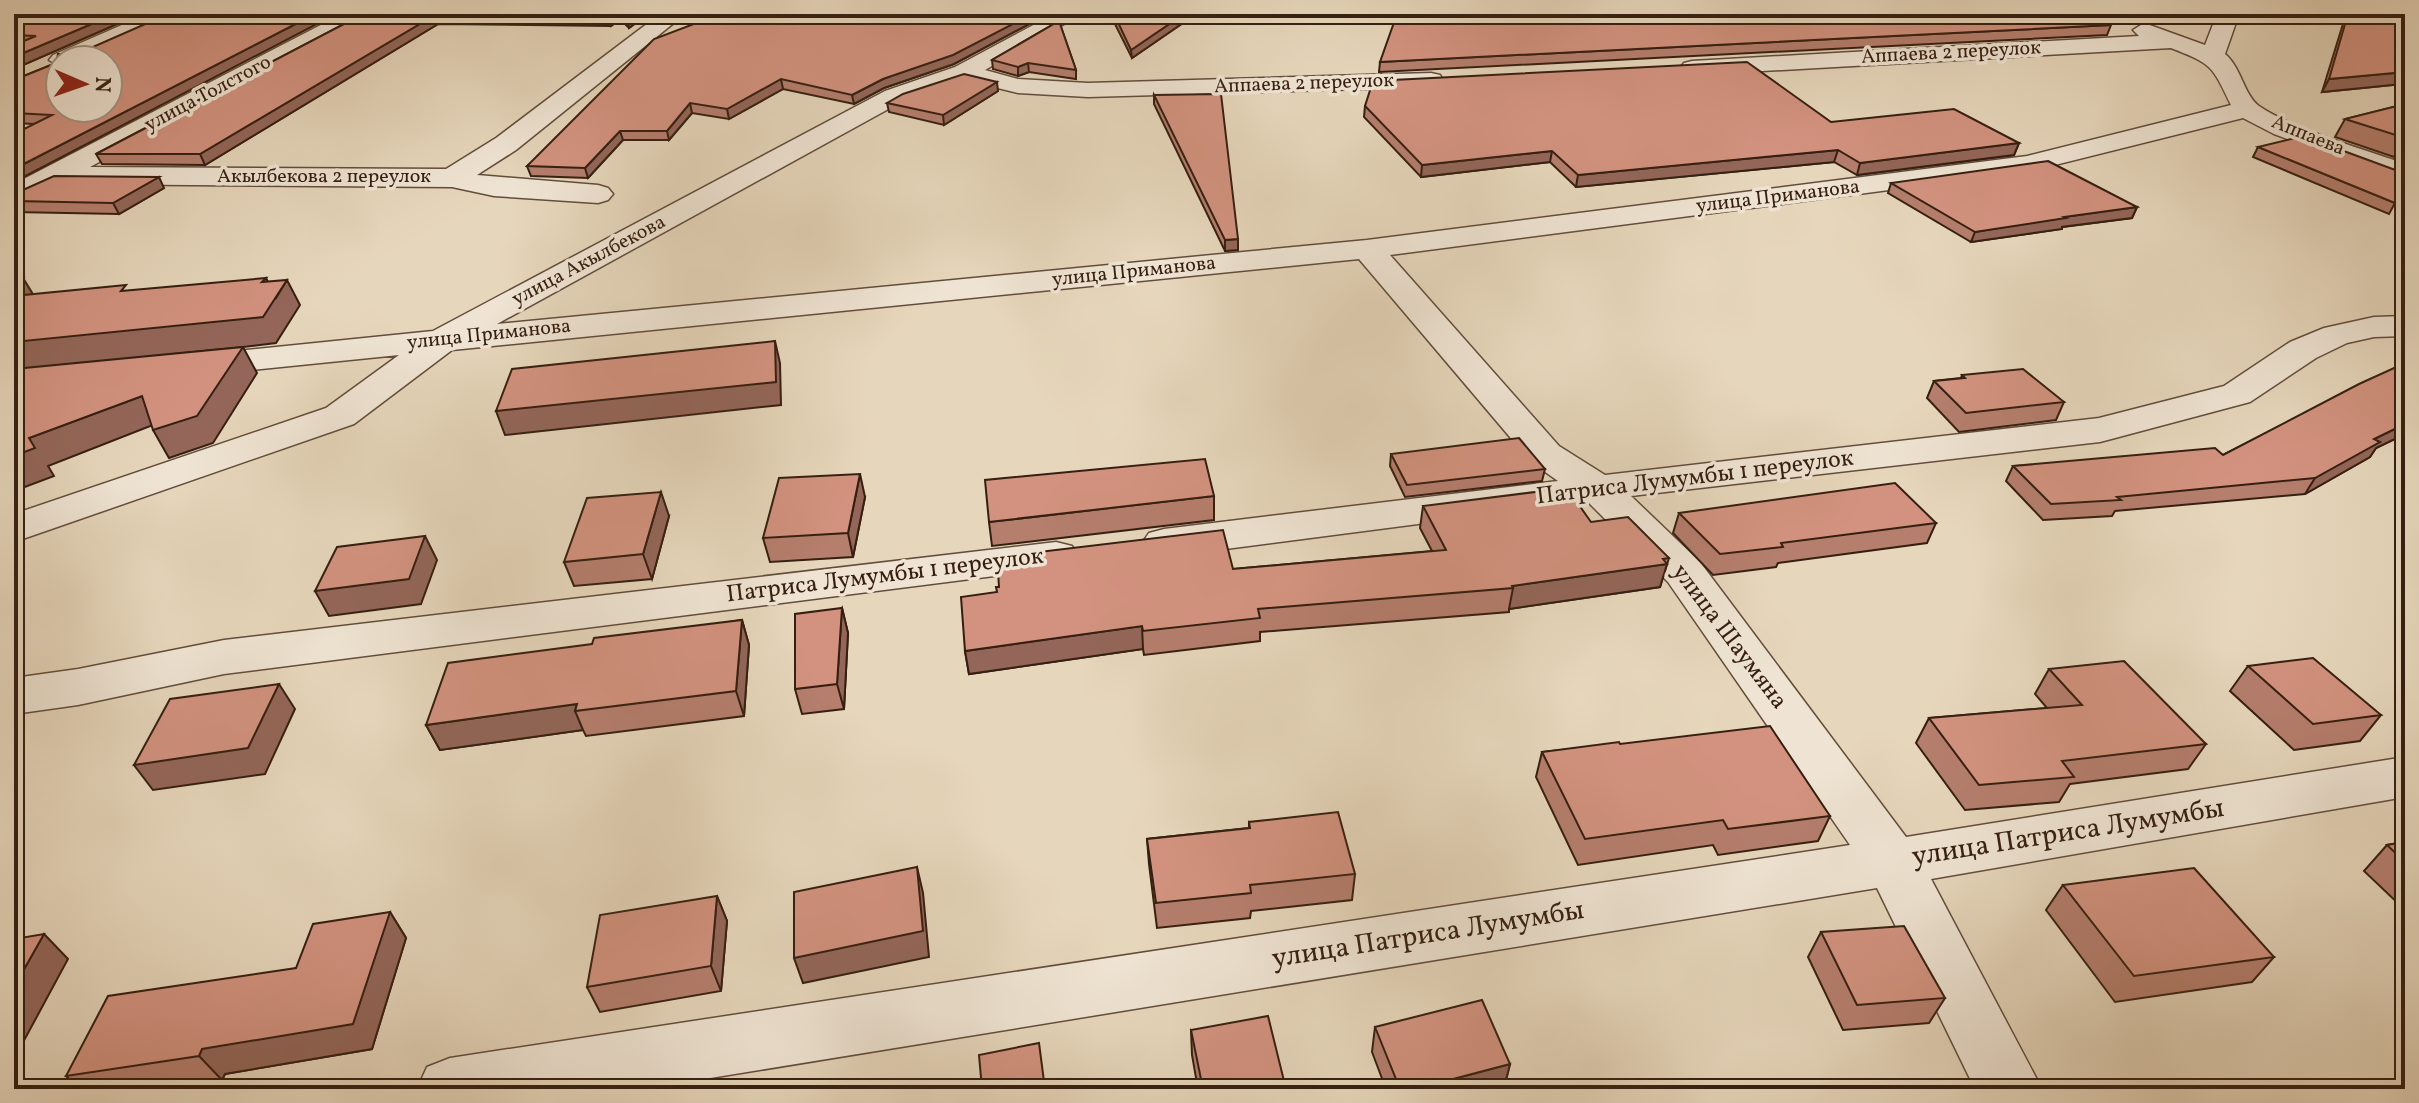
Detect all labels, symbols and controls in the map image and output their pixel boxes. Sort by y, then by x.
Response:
street label: Аппаева 2 переулок [1860,34,2042,72]
north arrow [44,44,124,124]
street label: улица Толстого [140,49,276,139]
street label: Аппаева 2 переулок [1214,67,1395,101]
text: N [86,76,117,93]
street label: Аппаева [2267,109,2349,163]
street label: Акылбекова 2 переулок [217,163,431,191]
street label: улица Приманова [1695,173,1861,221]
street label: улица Акылбекова [507,209,671,313]
street label: улица Приманова [1051,249,1217,295]
street label: улица Приманова [406,312,572,358]
street label: Патриса Лумумбы 1 переулок [1535,442,1856,514]
street label: Патриса Лумумбы 1 переулок [725,540,1046,612]
street label: улица Шаумяна [1663,557,1795,717]
street label: улица Патриса Лумумбы [1909,789,2227,877]
street label: улица Патриса Лумумбы [1269,891,1587,979]

